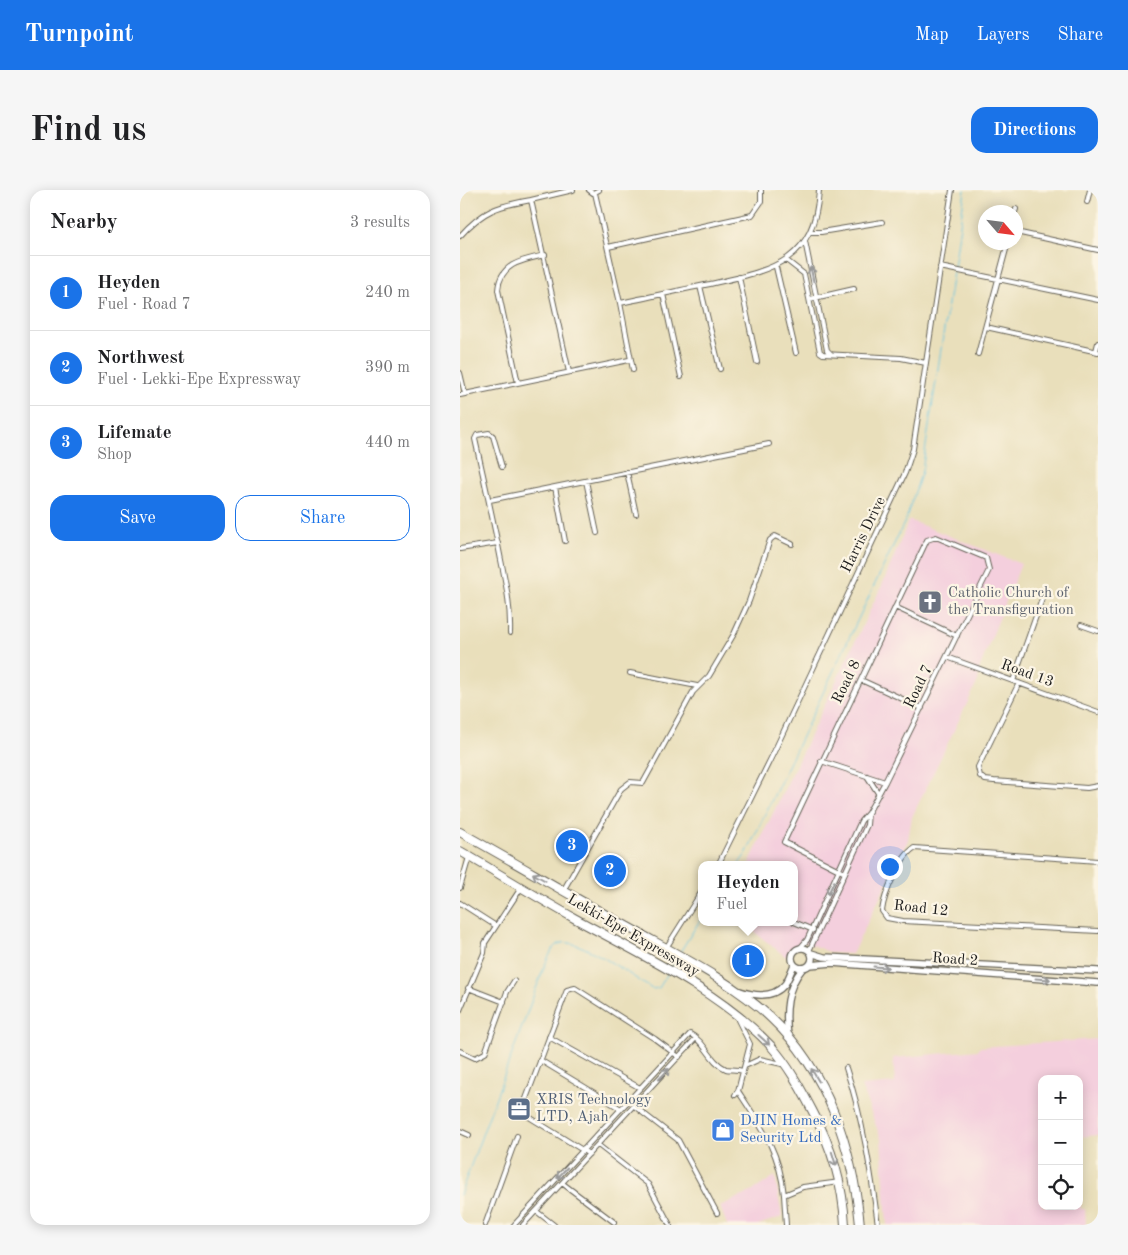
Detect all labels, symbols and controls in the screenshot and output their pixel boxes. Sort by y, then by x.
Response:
text: Turnpoint [25,23,133,47]
text: Map [915,26,949,44]
text: Layers [977,26,1029,44]
text: Share [1057,26,1103,44]
button: Directions [971,107,1098,153]
text: Find us [30,113,146,148]
north arrow [978,205,1023,250]
text: Nearby [50,212,118,233]
text: 3 results [350,215,410,231]
one-way arrow [807,266,817,282]
text: Heyden [97,274,160,293]
text: 1 [61,285,71,301]
text: 240 m [365,285,410,301]
text: Fuel · Road 7 [97,297,191,313]
text: Northwest [97,349,185,368]
text: 2 [61,360,71,376]
text: 390 m [365,360,410,376]
text: Fuel · Lekki-Epe Expressway [97,372,301,388]
text: Lifemate [97,424,172,443]
text: 3 [61,435,71,451]
text: 440 m [365,435,410,451]
text: Shop [97,447,132,463]
button: Save [50,495,225,541]
button: Share [235,495,410,541]
street label: Harris Drive [839,495,889,575]
place label: Catholic Church of the Transfiguration [948,586,1074,618]
church icon: Catholic Church of the Transfiguration [917,589,943,615]
street label: Road 8 [830,658,864,706]
street label: Road 13 [999,658,1055,690]
street label: Road 7 [902,663,936,711]
pin: 3 [556,827,588,865]
pin: 2 [594,852,626,890]
your location [877,854,903,880]
popup [698,861,798,926]
one-way arrow [531,872,546,882]
text: Heyden [716,874,780,893]
one-way arrow [826,880,835,895]
street label: Lekki-Epe Expressway [564,892,702,980]
text: Fuel [716,897,747,913]
street label: Road 12 [893,899,949,919]
pin: 1 [732,942,764,980]
street label: Road 2 [931,951,979,969]
one-way arrow [873,962,889,972]
one-way arrow [1035,975,1051,984]
one-way arrow [758,1034,771,1046]
one-way arrow [658,1067,670,1080]
one-way arrow [809,1069,819,1083]
map controls [1038,1075,1083,1210]
button: + [1038,1075,1083,1120]
place label: XRIS Technology LTD, Ajah [536,1093,652,1125]
office icon: XRIS Technology LTD, Ajah [506,1096,532,1122]
place label: DJIN Homes & Security Ltd [740,1114,842,1146]
shop icon: DJIN Homes & Security Ltd [710,1117,736,1143]
button: − [1038,1120,1083,1165]
one-way arrow [830,1151,840,1167]
button: locate [1038,1165,1083,1210]
one-way arrow [556,1167,568,1179]

